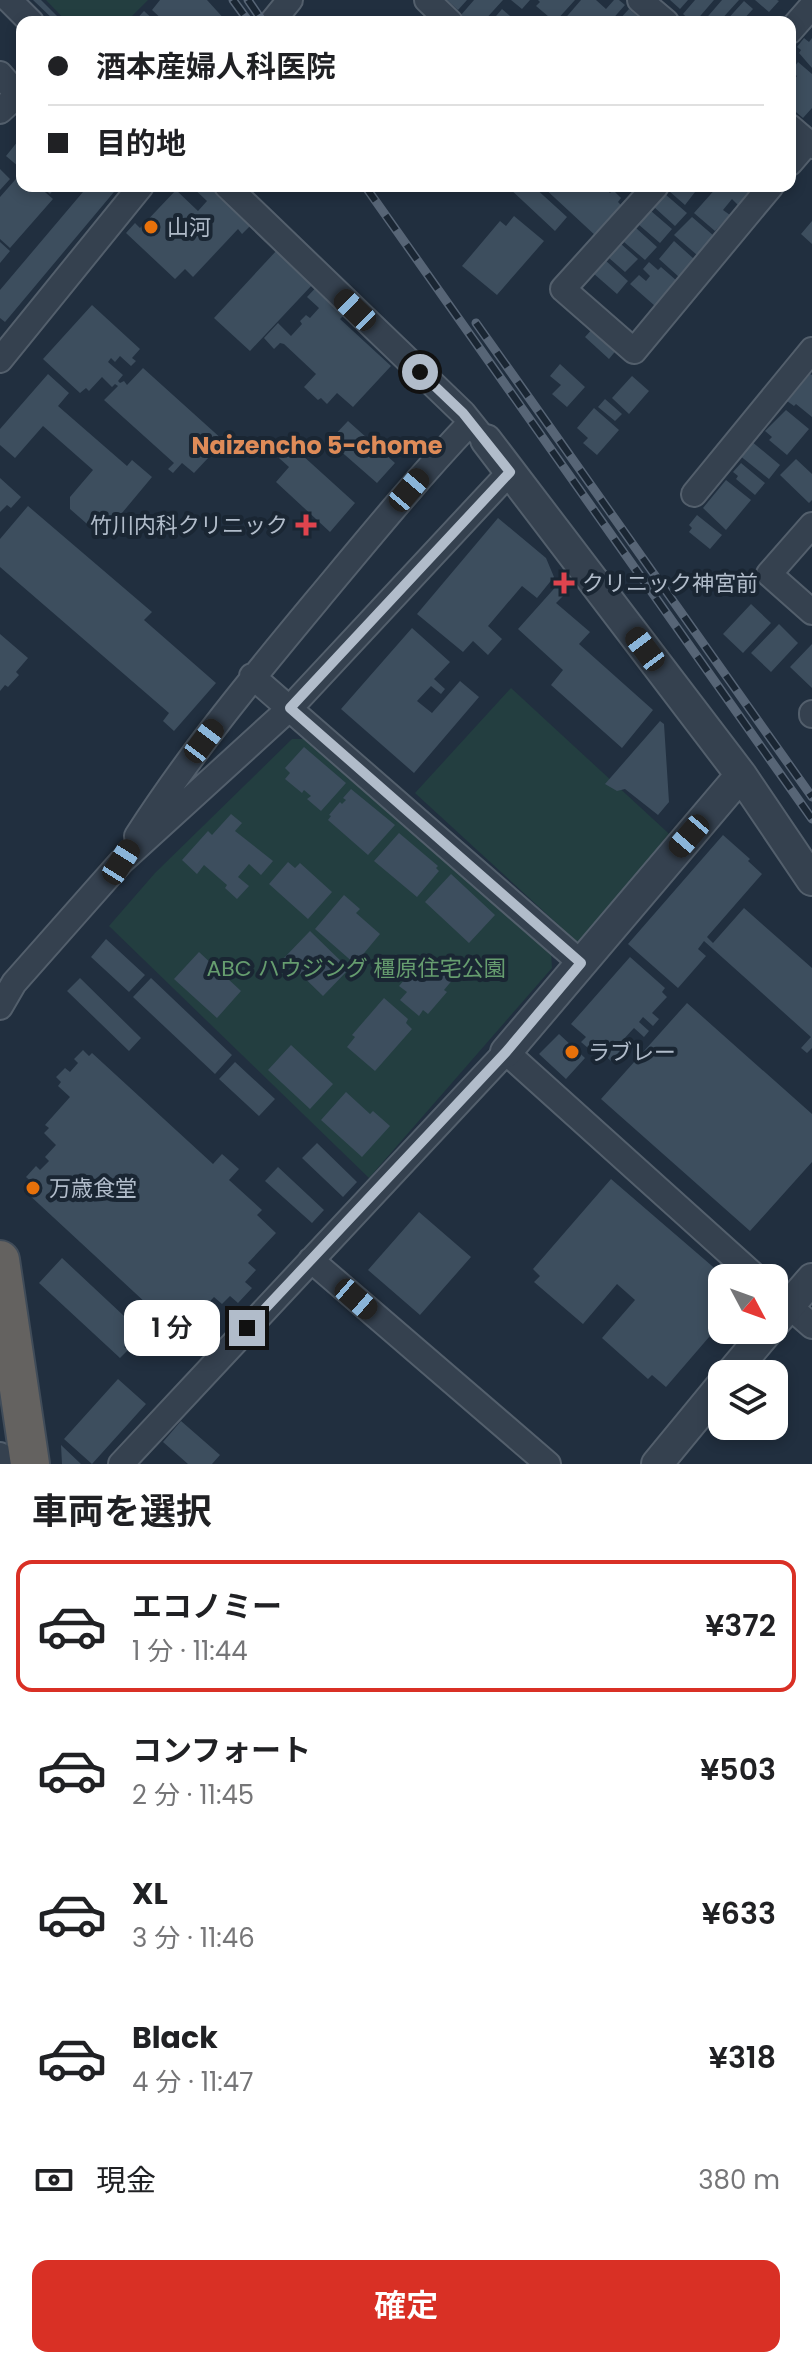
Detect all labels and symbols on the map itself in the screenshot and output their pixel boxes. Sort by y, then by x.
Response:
place label: 山河 [167,212,211,243]
marker: 山河 [142,218,160,236]
car [329,285,381,335]
route start [402,354,438,390]
district label: Naizencho 5-chome [191,429,443,462]
car [384,464,434,516]
place label: 竹川内科クリニック [90,510,288,541]
marker: 竹川内科クリニック [295,514,317,536]
place label: クリニック神宮前 [582,568,758,599]
marker: クリニック神宮前 [553,572,575,594]
car [621,623,669,675]
car [180,715,228,767]
car [664,810,714,862]
car [98,835,144,889]
park label: ABC ハウジング 橿原住宅公園 [206,953,506,984]
place label: ラブレー [588,1037,676,1068]
marker: ラブレー [563,1043,581,1061]
place label: 万歳食堂 [49,1173,137,1204]
marker: 万歳食堂 [24,1179,42,1197]
north arrow [708,1264,788,1344]
car [330,1274,382,1324]
callout: 1 分 [123,1300,219,1356]
route end [229,1310,265,1346]

